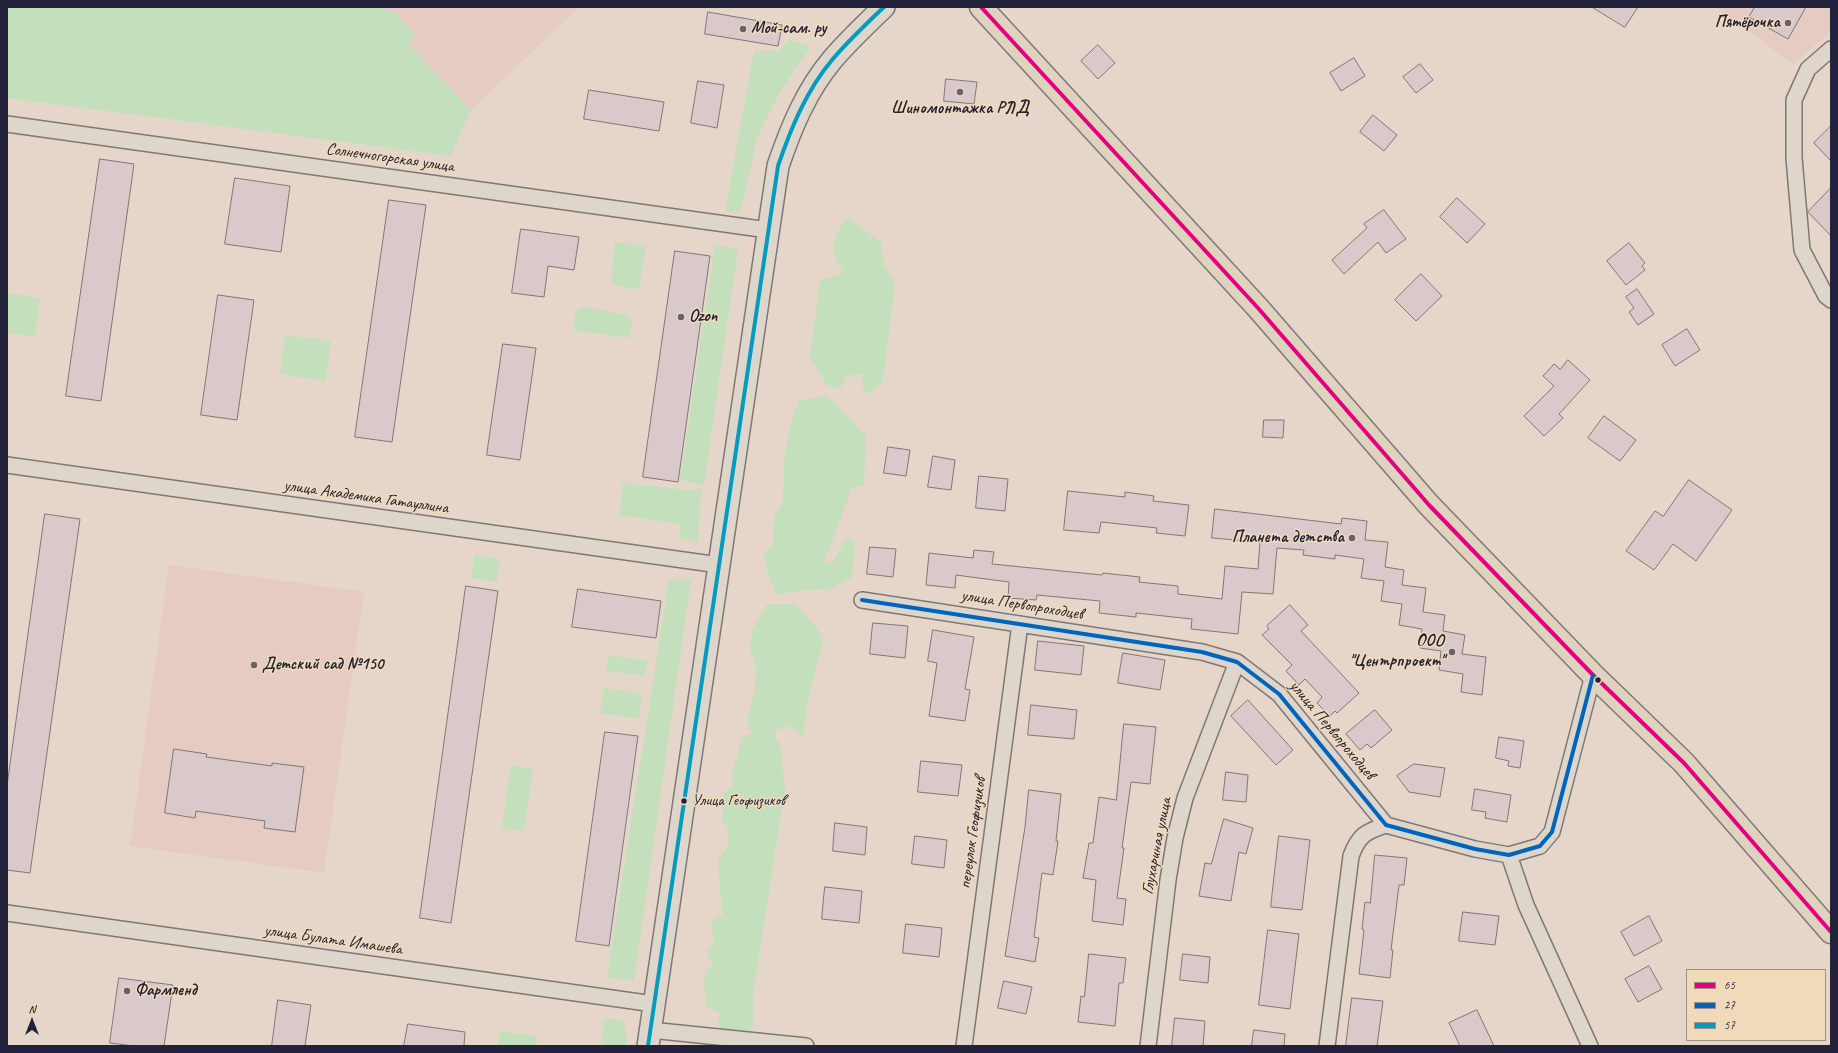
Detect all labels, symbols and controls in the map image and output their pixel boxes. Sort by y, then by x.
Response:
place label: Пятёрочка [1715,13,1780,33]
marker: Пятёрочка [1783,18,1793,28]
place label: Мой-сам. ру [751,19,826,39]
marker: Мой-сам. ру [738,24,748,34]
marker: Шиномонтажка РЛД [955,87,965,97]
place label: Шиномонтажка РЛД [891,99,1029,119]
street label: Солнечногорская улица [325,139,455,177]
place label: Ozon [689,307,717,327]
marker: Ozon [676,312,686,322]
street label: улица Академика Гатауллина [282,475,450,519]
place label: Планета детства [1232,528,1344,548]
marker: Планета детства [1347,533,1357,543]
street label: улица Первопроходцев [960,585,1084,625]
place label: ООО "Центрпроект" [1349,632,1444,672]
marker: ООО "Центрпроект" [1447,647,1457,657]
place label: Детский сад №150 [262,655,383,675]
marker: Детский сад №150 [249,660,259,670]
unlabelled marker [1593,675,1603,685]
street label: улица Первопроходцев [1285,676,1379,784]
street label: переулок Геофизиков [955,776,991,890]
place label: Улица Геофизиков [692,791,785,811]
marker: Улица Геофизиков [679,796,689,806]
street label: Глухариная улица [1138,796,1176,896]
street label: улица Булата Имашева [263,920,403,960]
legend [1686,969,1826,1041]
text: 65 [1724,977,1735,993]
place label: Фармленд [135,981,197,1001]
marker: Фармленд [122,986,132,996]
text: 27 [1724,997,1735,1013]
north arrow [12,1001,52,1041]
text: N [29,1002,35,1016]
text: 57 [1724,1017,1735,1033]

